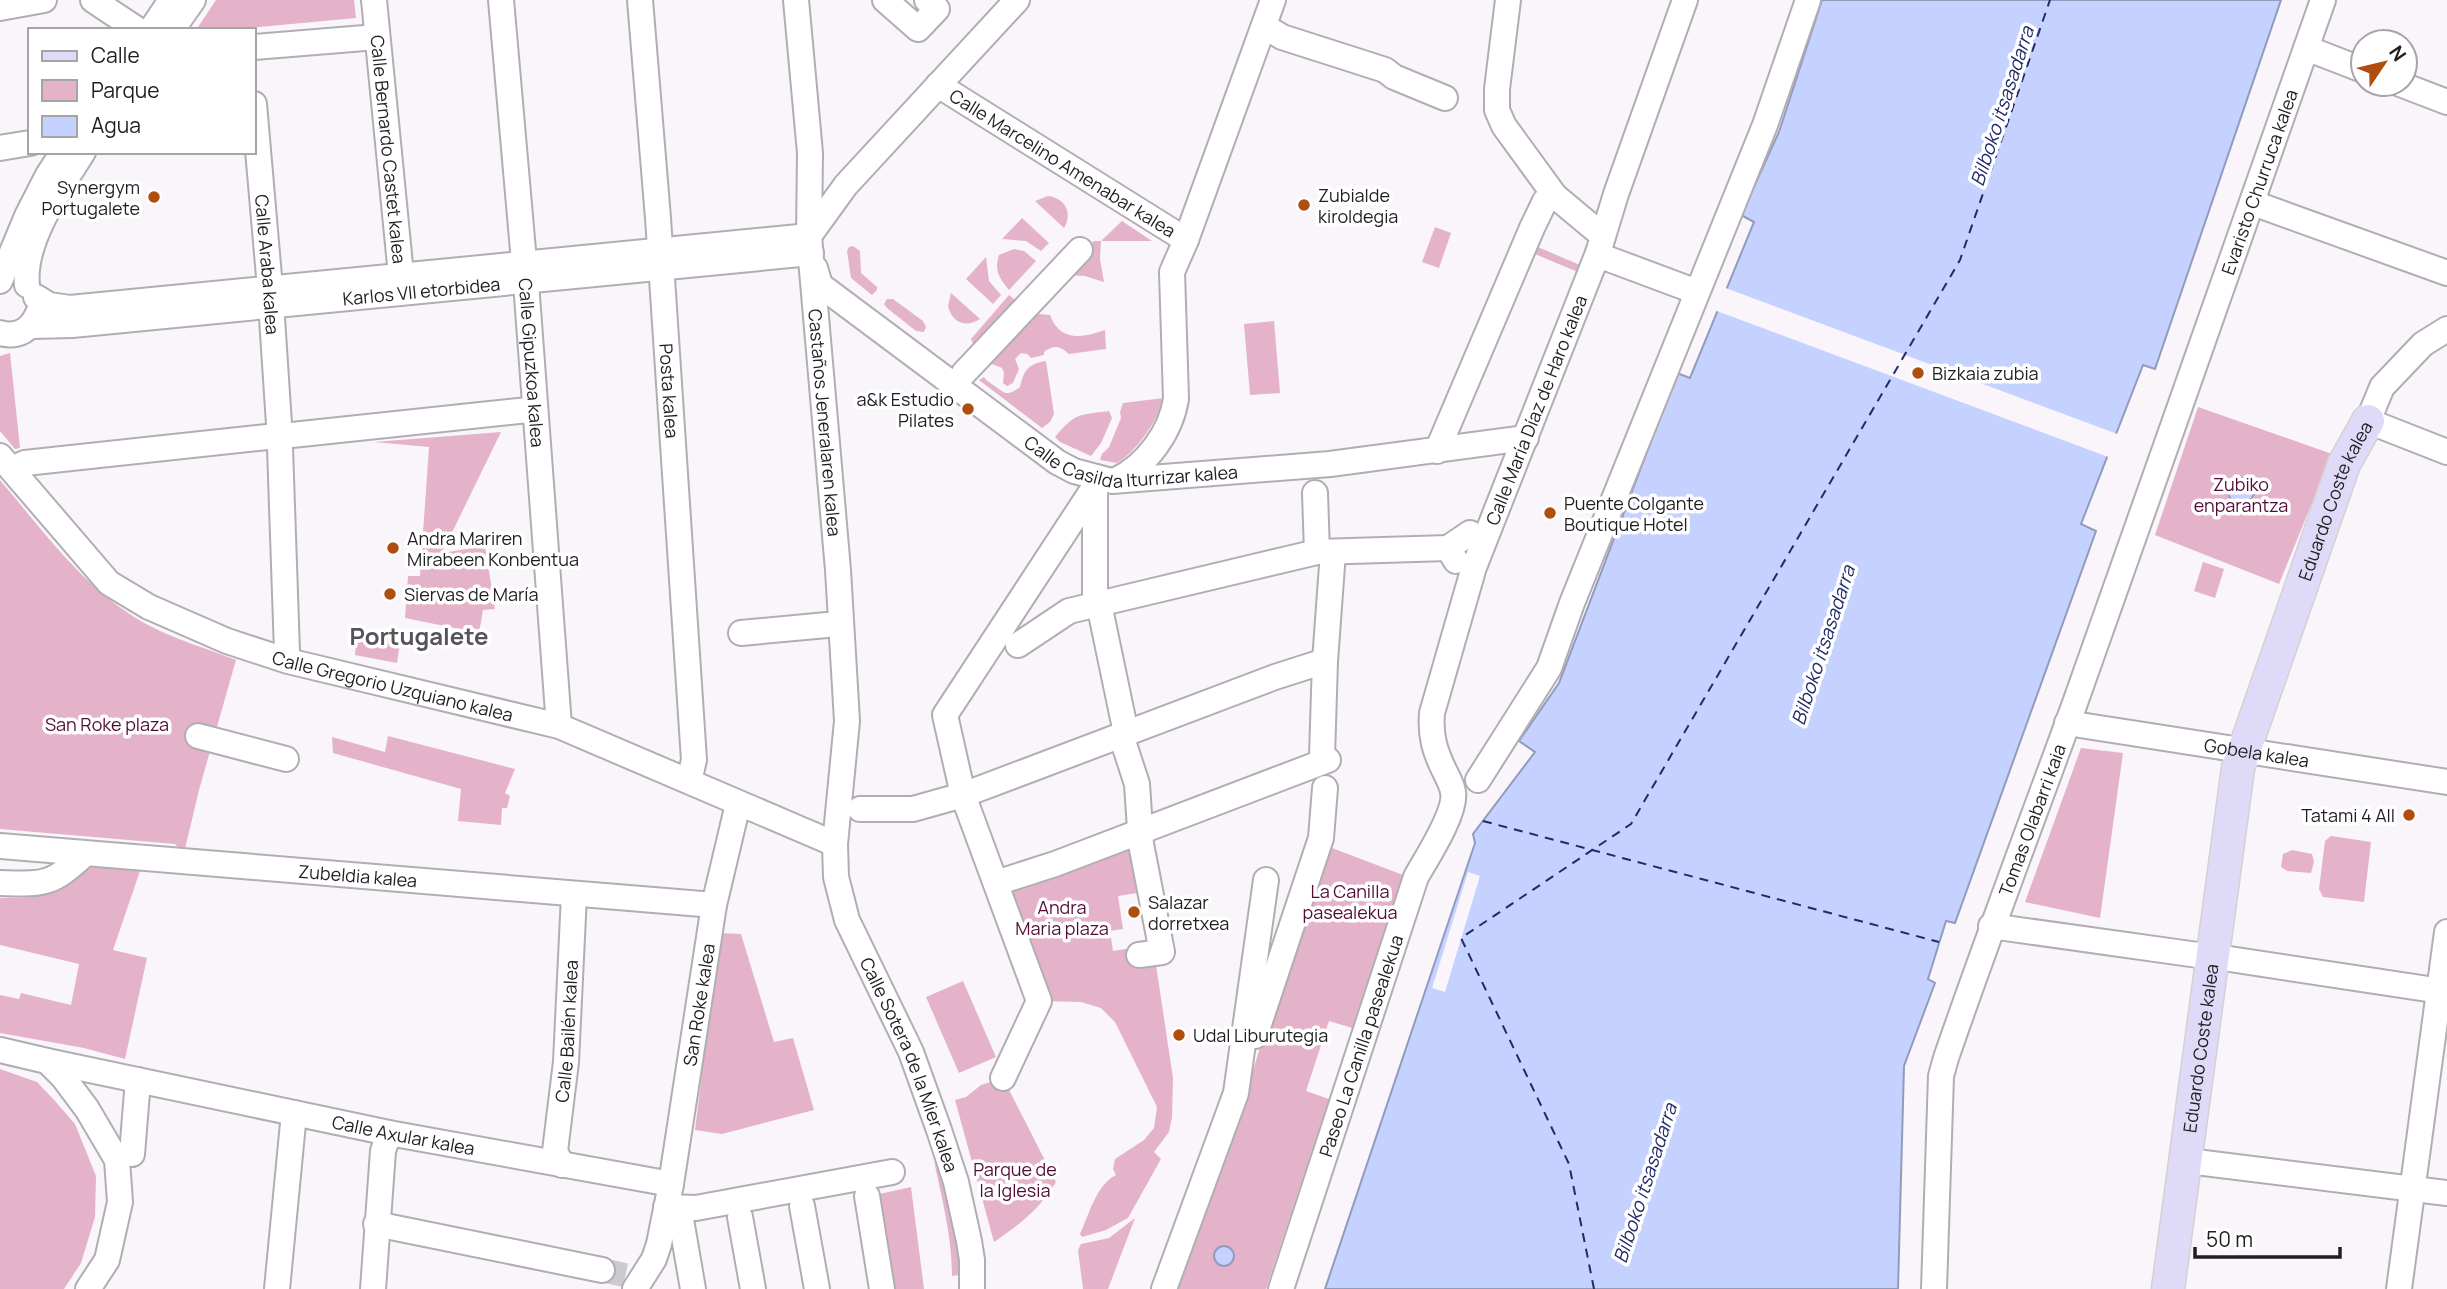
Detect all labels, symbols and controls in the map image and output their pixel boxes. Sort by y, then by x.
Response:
water label: Bilboko itsasadarra [1964,22,2040,189]
legend [28,28,256,154]
north arrow [2349,28,2419,98]
street label: Calle Bernardo Castet kalea [366,34,412,265]
text: N [2383,40,2412,66]
text: Calle [91,41,140,69]
text: Parque [91,76,160,104]
street label: Calle Marcelino Amenabar kalea [945,83,1180,243]
street label: Evaristo Churruca kalea [2215,86,2303,278]
text: Agua [91,111,141,139]
place label: Synergym Portugalete [41,175,140,220]
place label: Zubialde kiroldegia [1318,183,1398,228]
marker: Synergym Portugalete [146,189,162,205]
street label: Calle Araba kalea [250,193,285,335]
marker: Zubialde kiroldegia [1296,197,1312,213]
street label: Karlos VII etorbidea [341,271,501,311]
street label: Calle Gipuzkoa kalea [513,277,550,448]
street label: Calle María Díaz de Haro kalea [1480,291,1592,529]
street label: Castaños Jeneralaren kalea [803,308,847,537]
street label: Posta kalea [654,343,685,439]
place label: Bizkaia zubia [1932,361,2039,385]
marker: Bizkaia zubia [1910,365,1926,381]
place label: a&k Estudio Pilates [857,387,954,432]
marker: a&k Estudio Pilates [960,401,976,417]
street label: Eduardo Coste kalea [2292,417,2378,584]
street label: Calle Casilda Iturrizar kalea [1020,430,1239,493]
park label: Zubiko enparantza [2194,472,2288,517]
place label: Puente Colgante Boutique Hotel [1564,491,1704,536]
marker: Puente Colgante Boutique Hotel [1542,505,1558,521]
place label: Andra Mariren Mirabeen Konbentua [407,526,579,571]
marker: Andra Mariren Mirabeen Konbentua [385,540,401,556]
water label: Bilboko itsasadarra [1785,561,1861,728]
place label: Siervas de María [404,582,539,606]
marker: Siervas de María [382,586,398,602]
district label: Portugalete [350,619,488,652]
street label: Calle Gregorio Uzquiano kalea [269,645,516,727]
park label: San Roke plaza [45,712,169,736]
street label: Gobela kalea [2203,732,2311,772]
street label: Tomas Olabarri kaia [1993,741,2071,899]
place label: Tatami 4 All [2301,803,2395,827]
marker: Tatami 4 All [2401,807,2417,823]
street label: Zubeldia kalea [297,859,418,892]
park label: La Canilla pasealekua [1303,879,1397,924]
place label: Salazar dorretxea [1148,890,1229,935]
park label: Andra Maria plaza [1015,895,1109,940]
marker: Salazar dorretxea [1126,904,1142,920]
street label: Paseo La Canilla pasealekua [1313,932,1408,1160]
street label: San Roke kalea [677,942,720,1068]
street label: Calle Sotera de la Mier kalea [855,953,964,1175]
street label: Calle Bailén kalea [549,959,583,1104]
street label: Eduardo Coste kalea [2177,962,2224,1134]
place label: Udal Liburutegia [1193,1023,1328,1047]
marker: Udal Liburutegia [1171,1027,1187,1043]
water label: Bilboko itsasadarra [1607,1099,1683,1266]
street label: Calle Axular kalea [330,1109,477,1160]
park label: Parque de la Iglesia [973,1157,1057,1202]
scale bar [2195,1216,2340,1260]
text: 50 m [2206,1225,2253,1253]

